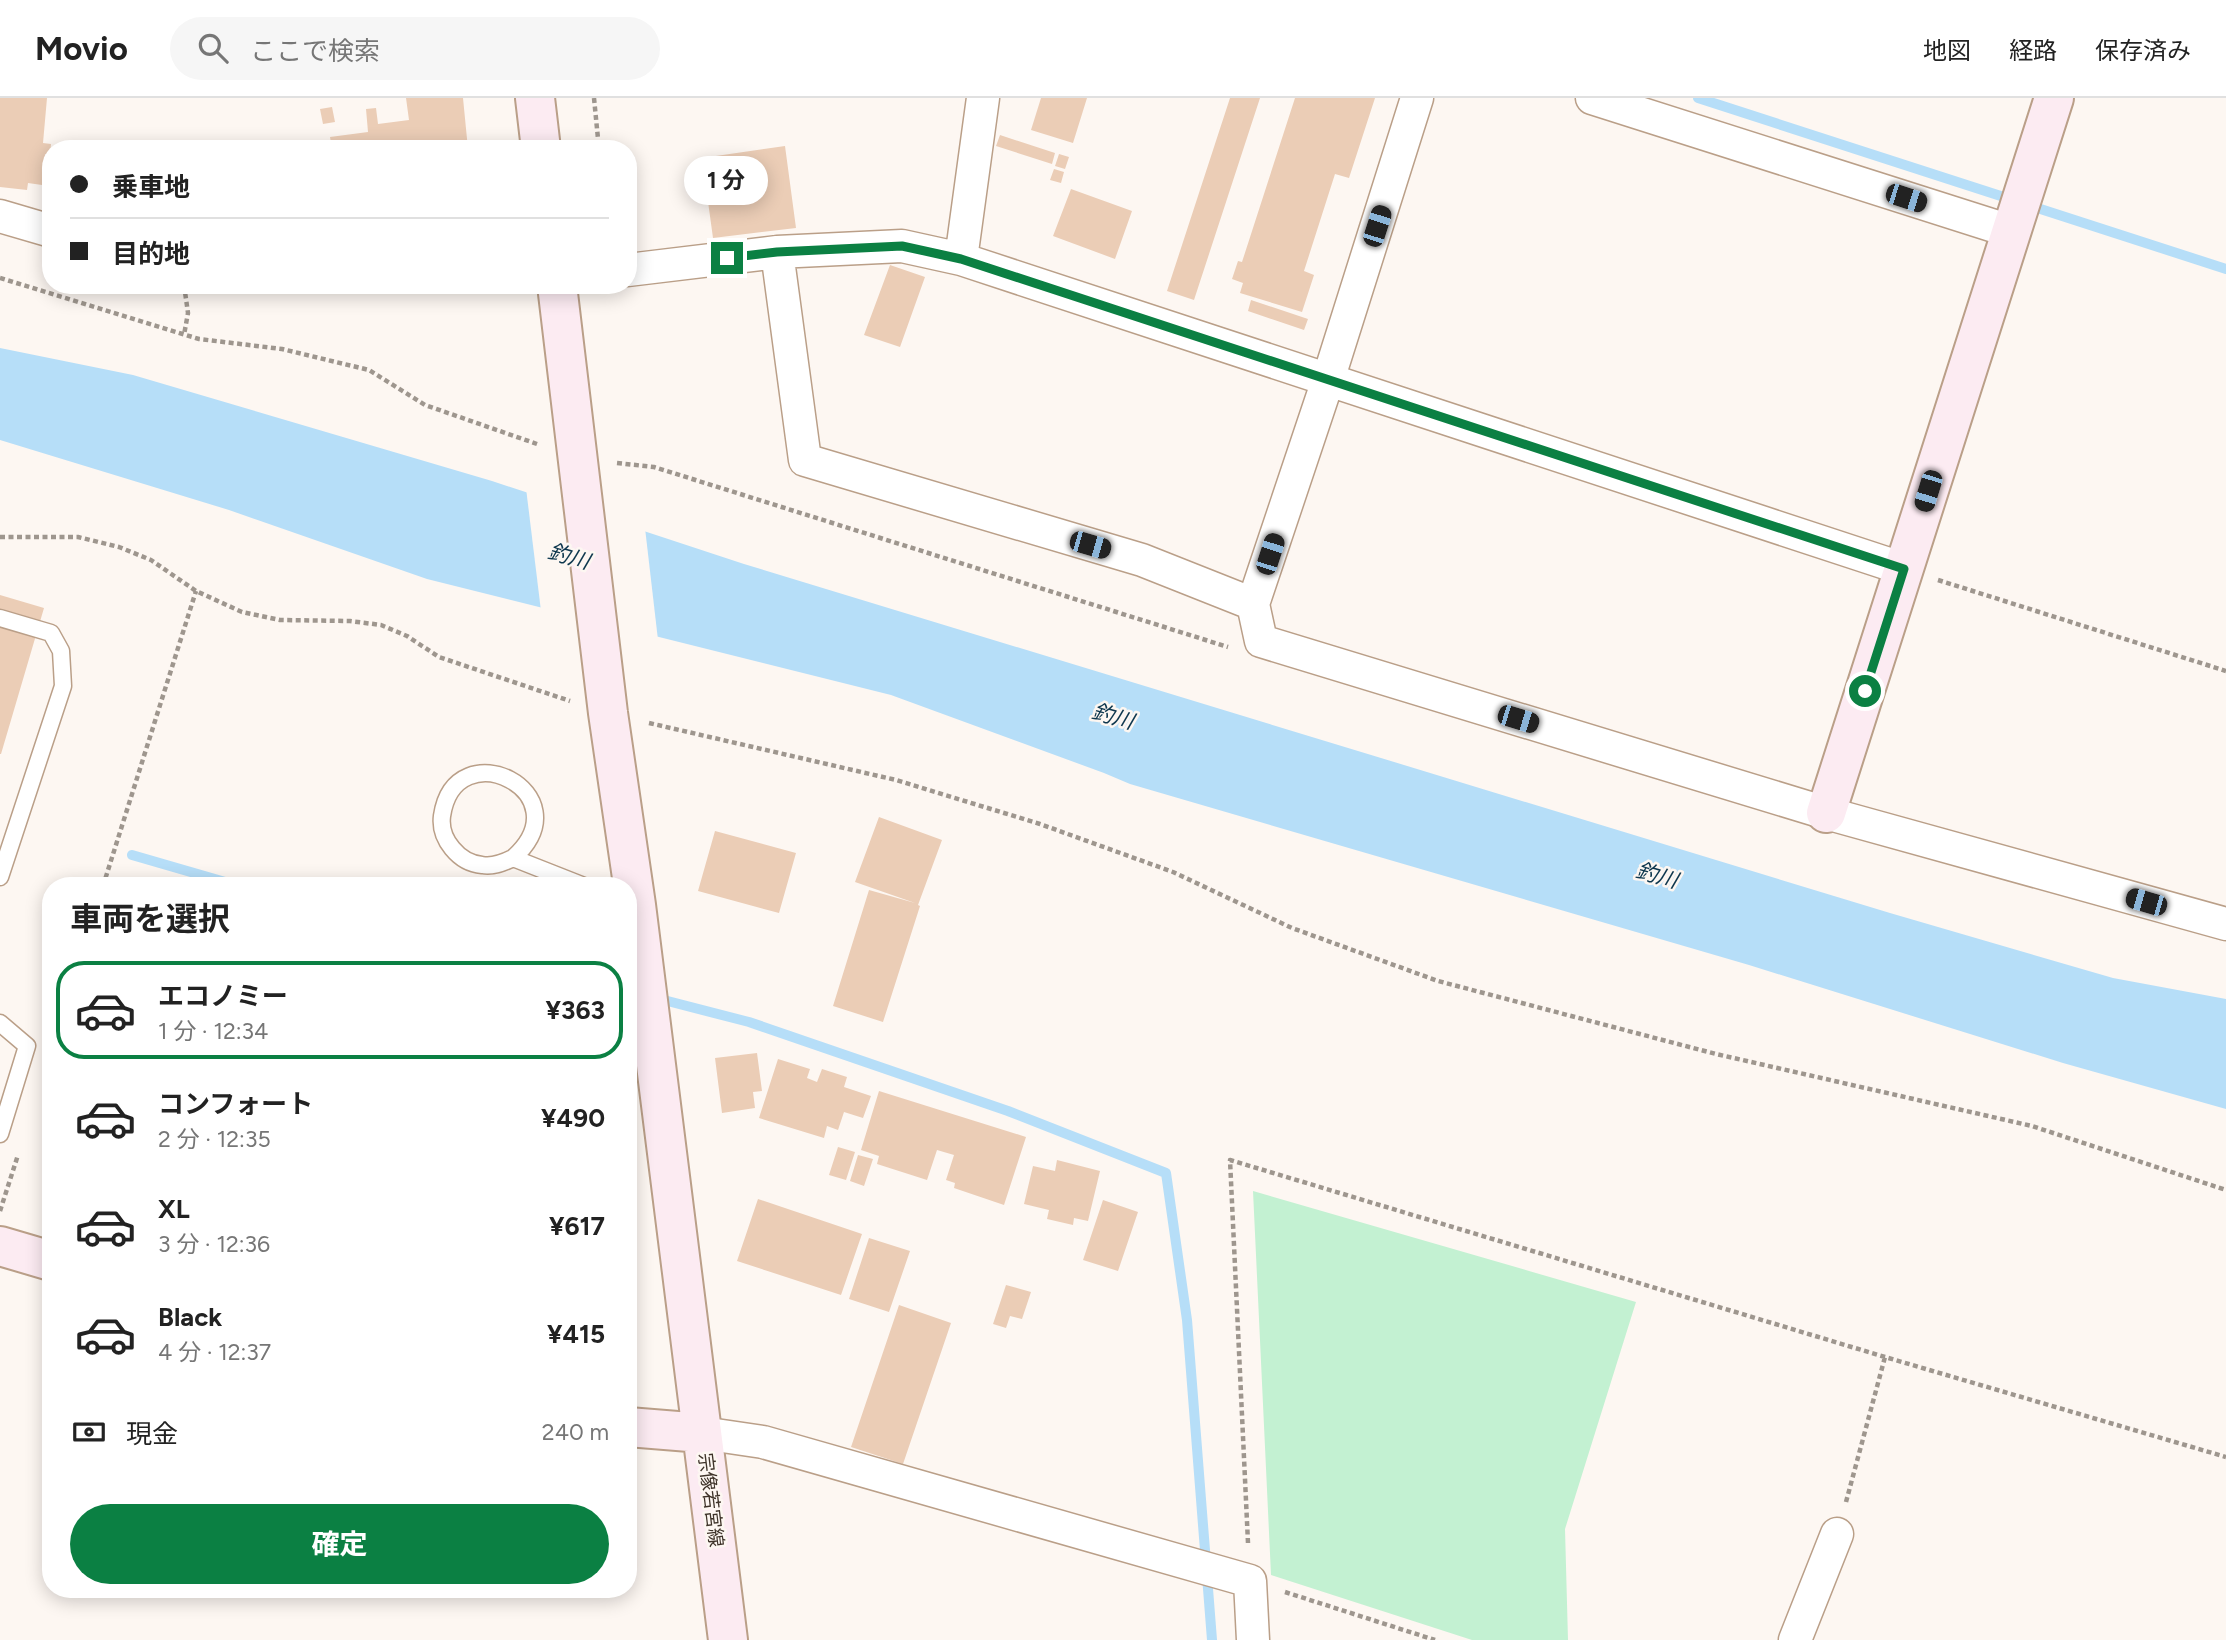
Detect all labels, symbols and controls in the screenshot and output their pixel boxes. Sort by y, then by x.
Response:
search box [170,17,660,80]
text: Movio [35,29,128,68]
icon: search [194,29,232,67]
text: ここで検索 [250,35,380,67]
text: 地図 [1923,36,1971,65]
text: 経路 [2009,36,2057,65]
text: 保存済み [2095,36,2191,65]
callout: 1 分 [685,156,769,206]
text: 1 分 [707,166,745,194]
text: 乗車地 [112,171,190,203]
car [1883,182,1930,214]
car [1361,203,1394,249]
text: 目的地 [112,238,190,270]
route end [711,242,743,274]
car [1912,468,1945,514]
car [1067,529,1114,561]
car [1254,531,1287,577]
water label: 釣川 [545,538,595,574]
route start [1849,675,1881,707]
water label: 釣川 [1089,698,1139,734]
car [1495,703,1542,735]
water label: 釣川 [1633,857,1683,893]
car [2123,886,2170,918]
text: 車両を選択 [70,900,230,938]
icon: car [74,979,137,1042]
text: エコノミー [158,980,288,1012]
text: ¥363 [546,994,605,1026]
text: 1 分 · 12:34 [158,1017,268,1045]
icon: car [74,1087,137,1150]
text: コンフォート [158,1088,313,1120]
text: ¥490 [541,1102,605,1134]
text: 2 分 · 12:35 [158,1125,271,1153]
text: XL [158,1193,190,1225]
icon: car [74,1195,137,1258]
text: ¥617 [549,1210,605,1242]
text: 3 分 · 12:36 [158,1230,270,1258]
text: Black [158,1301,222,1333]
icon: car [74,1303,137,1366]
text: ¥415 [547,1318,605,1350]
text: 4 分 · 12:37 [158,1338,271,1366]
icon: cash [70,1413,108,1451]
text: 現金 [126,1418,178,1450]
text: 240 m [542,1418,609,1446]
street label: 宗像若宮線 [694,1451,728,1549]
button: 確定 [70,1504,609,1584]

